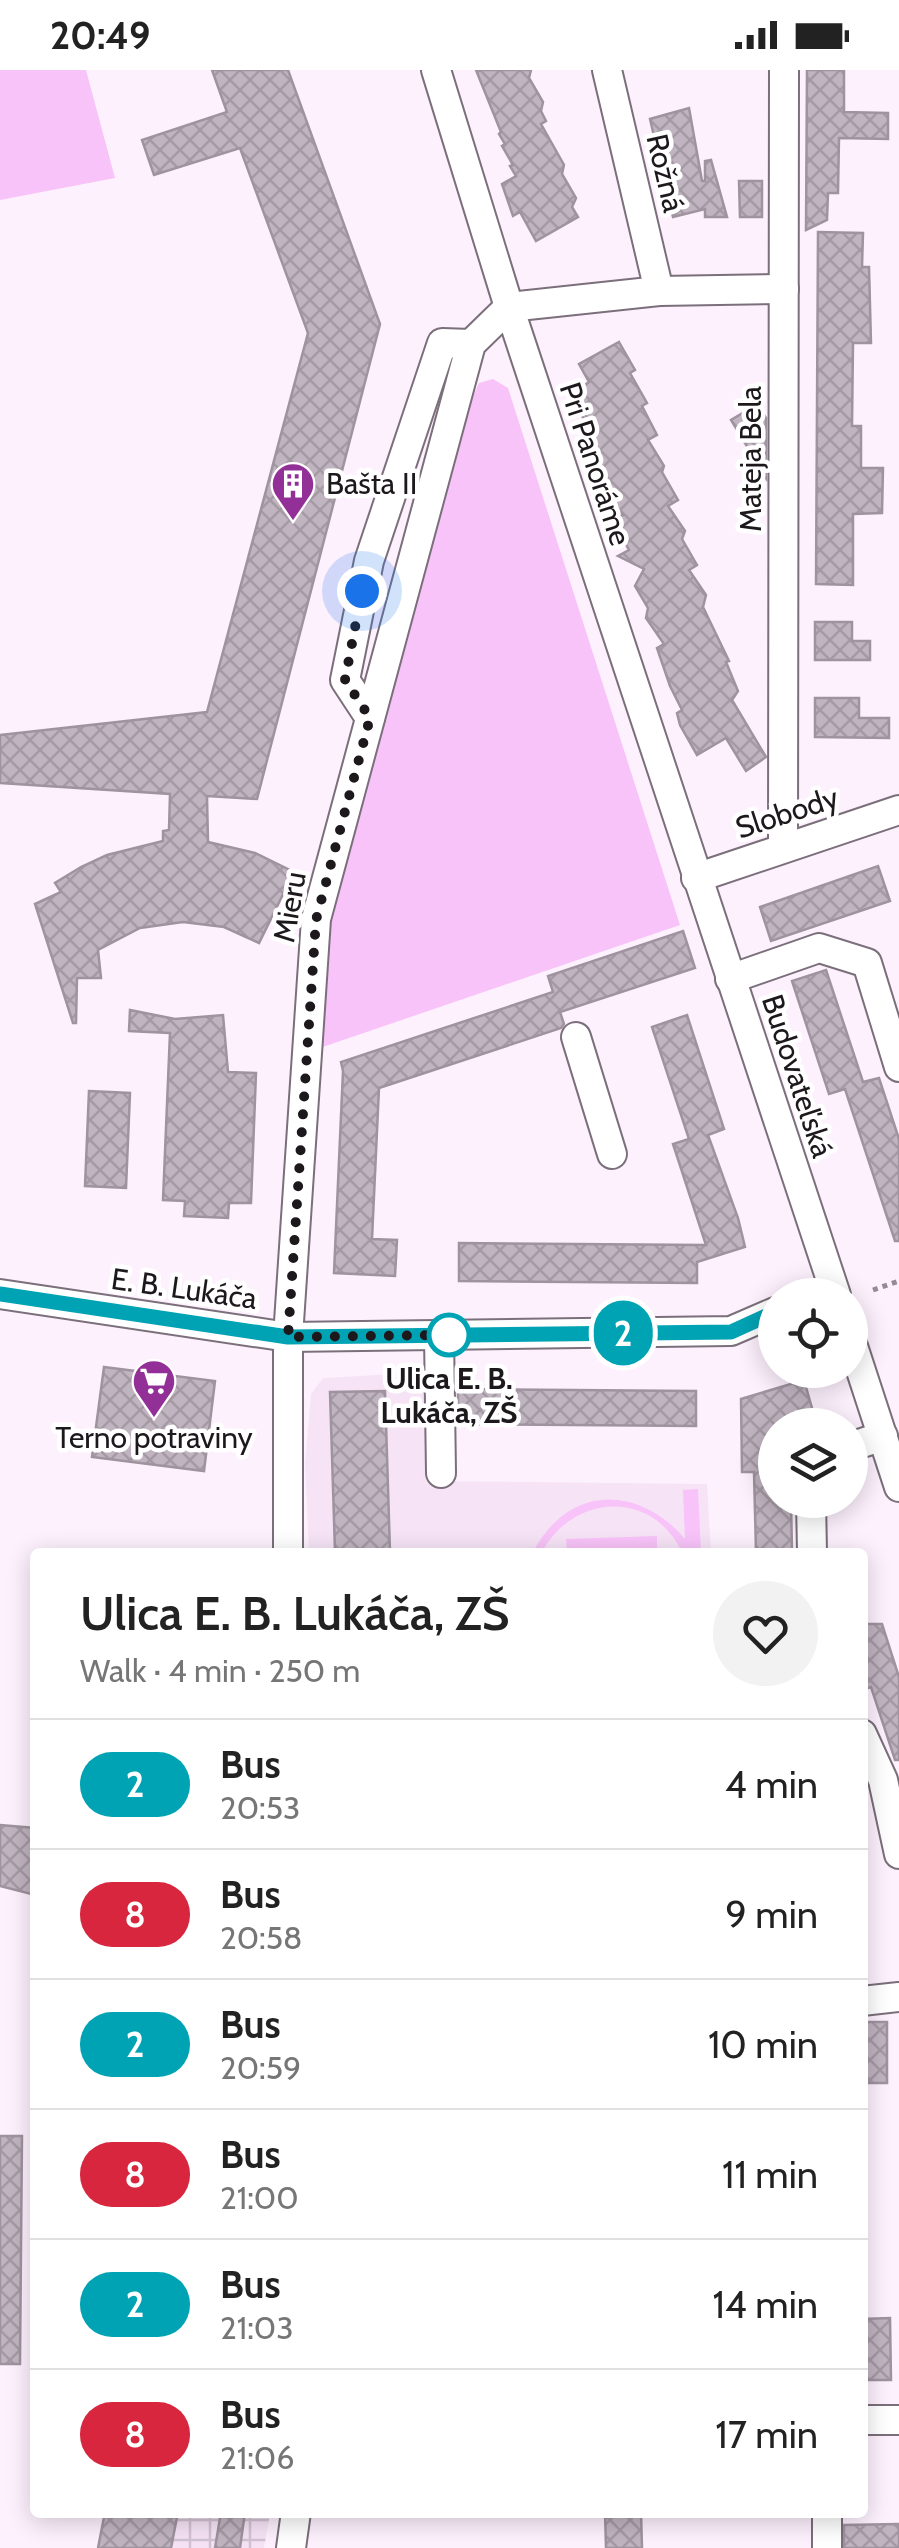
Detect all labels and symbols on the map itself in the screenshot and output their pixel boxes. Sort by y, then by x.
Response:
street label: Rožná [639,130,693,216]
street label: Pri Panoráme [552,378,639,550]
street label: Mateja Bela [732,385,769,532]
building icon: Bašta II [270,461,316,522]
place label: Bašta II [326,465,417,502]
your location [337,566,387,616]
street label: Slobody [731,779,843,846]
street label: Mieru [265,869,314,945]
street label: Budovateľská [754,990,841,1162]
street label: E. B. Lukáča [109,1260,260,1317]
line badge: 2 [590,1300,656,1366]
marker: Ulica E. B. Lukáča, ZŠ [428,1314,470,1356]
supermarket icon: Terno potraviny [131,1358,177,1419]
place label: Ulica E. B. Lukáča, ZŠ [381,1360,517,1431]
place label: Terno potraviny [55,1419,253,1456]

